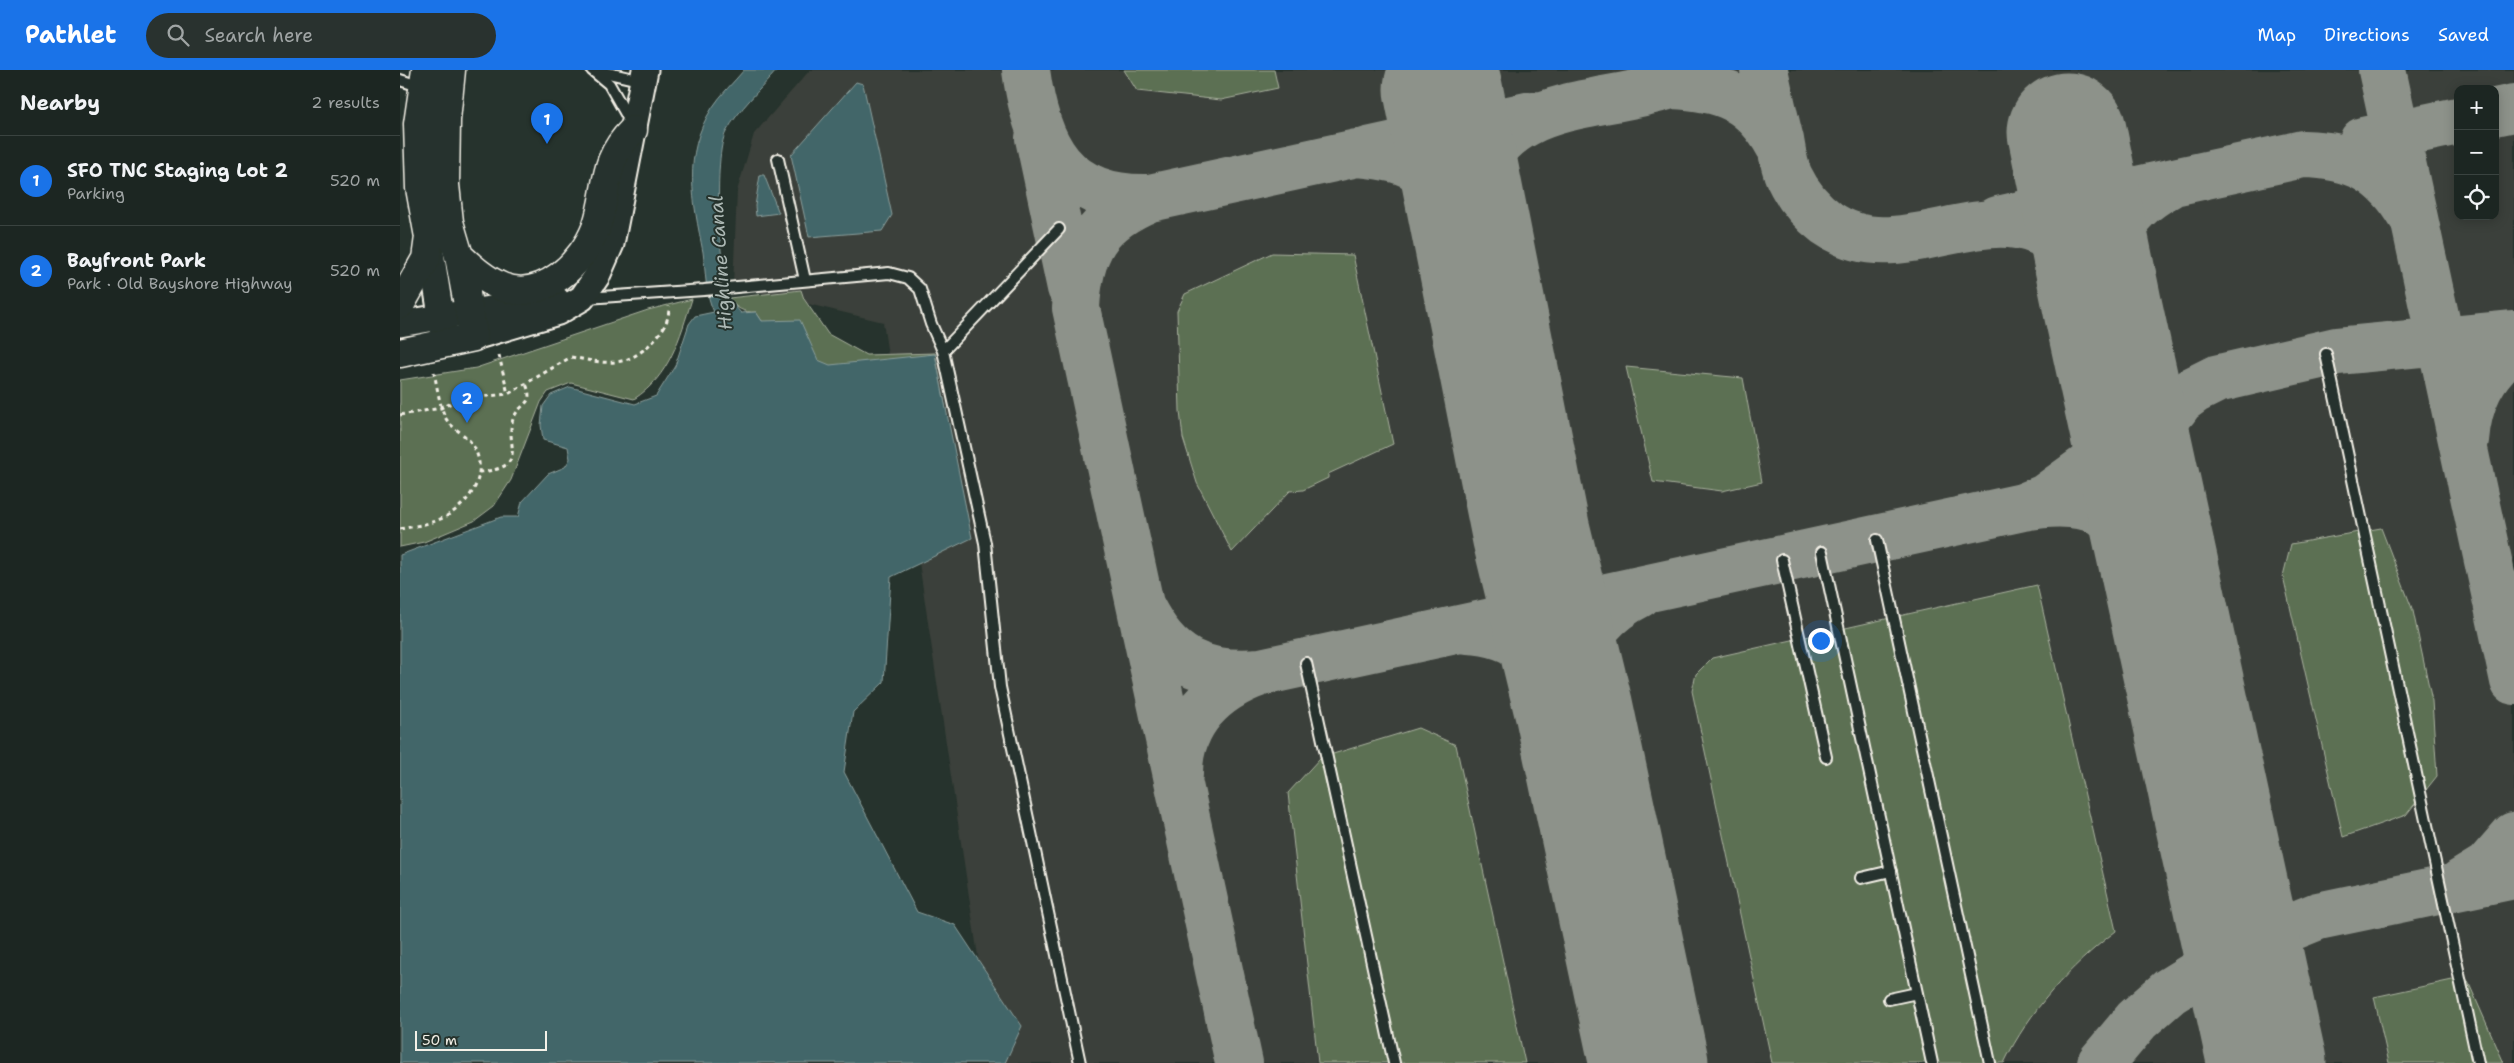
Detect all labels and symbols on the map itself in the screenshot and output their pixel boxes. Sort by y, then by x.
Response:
pin: 1 [531,103,563,144]
water label: Highline Canal [703,195,738,331]
pin: 2 [451,382,483,423]
your location [1808,628,1834,654]
scale bar [415,1028,548,1051]

